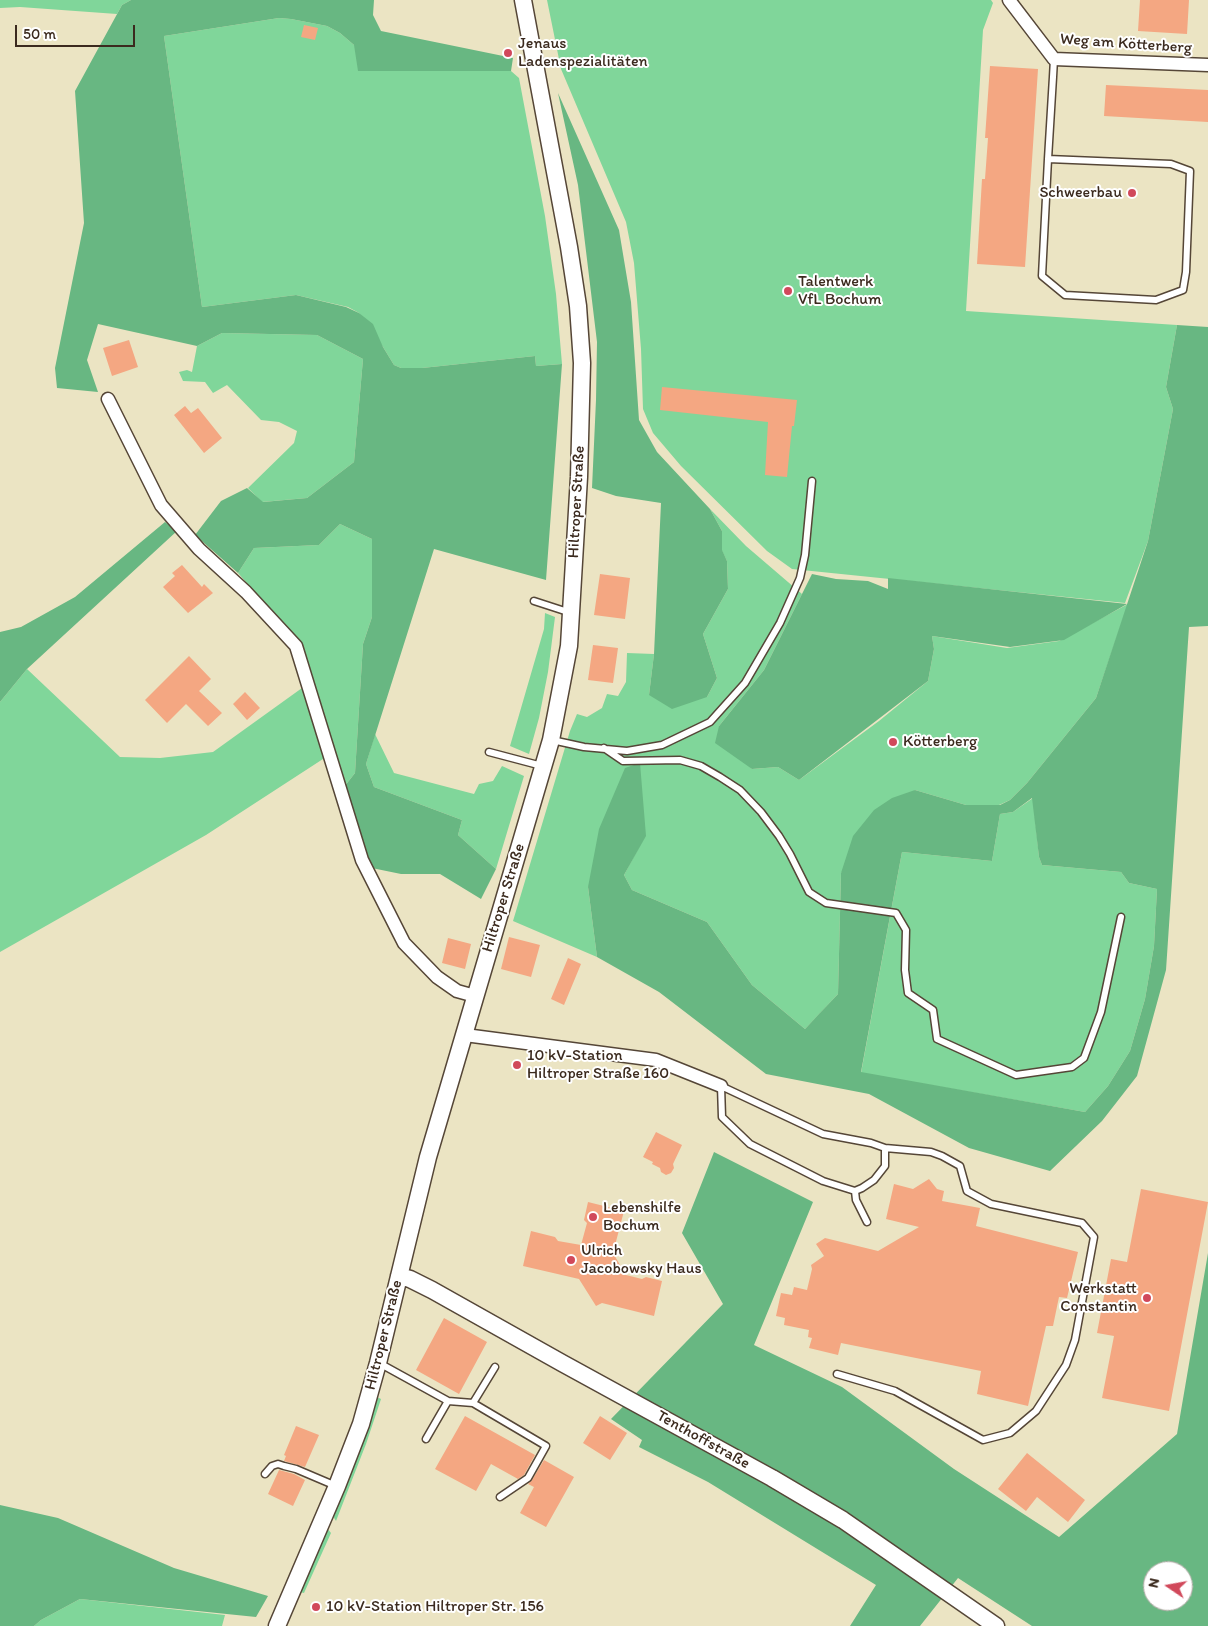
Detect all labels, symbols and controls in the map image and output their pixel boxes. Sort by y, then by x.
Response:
scale bar [18,15,138,47]
text: 50 m [23,25,56,43]
street label: Weg am Kötterberg [1059,30,1193,58]
place label: Jenaus Ladenspezialitäten [518,34,648,72]
marker: Jenaus Ladenspezialitäten [502,47,514,59]
place label: Schweerbau [1039,183,1122,203]
marker: Schweerbau [1126,187,1138,199]
place label: Talentwerk VfL Bochum [798,272,881,310]
marker: Talentwerk VfL Bochum [782,285,794,297]
street label: Hiltroper Straße [564,445,590,559]
place label: Kötterberg [903,732,977,752]
marker: Kötterberg [887,736,899,748]
street label: Hiltroper Straße [478,841,530,955]
place label: 10 kV-Station Hiltroper Straße 160 [527,1046,669,1084]
marker: 10 kV-Station Hiltroper Straße 160 [511,1059,523,1071]
place label: Lebenshilfe Bochum [603,1198,681,1236]
marker: Lebenshilfe Bochum [587,1211,599,1223]
place label: Ulrich Jacobowsky Haus [581,1241,701,1279]
marker: Ulrich Jacobowsky Haus [565,1254,577,1266]
street label: Hiltroper Straße [361,1278,407,1392]
place label: Werkstatt Constantin [1060,1279,1137,1317]
marker: Werkstatt Constantin [1141,1292,1153,1304]
street label: Tenthoffstraße [653,1407,753,1473]
north arrow [1143,1561,1193,1611]
text: N [1145,1577,1163,1589]
place label: 10 kV-Station Hiltroper Str. 156 [326,1597,544,1617]
marker: 10 kV-Station Hiltroper Str. 156 [310,1601,322,1613]

